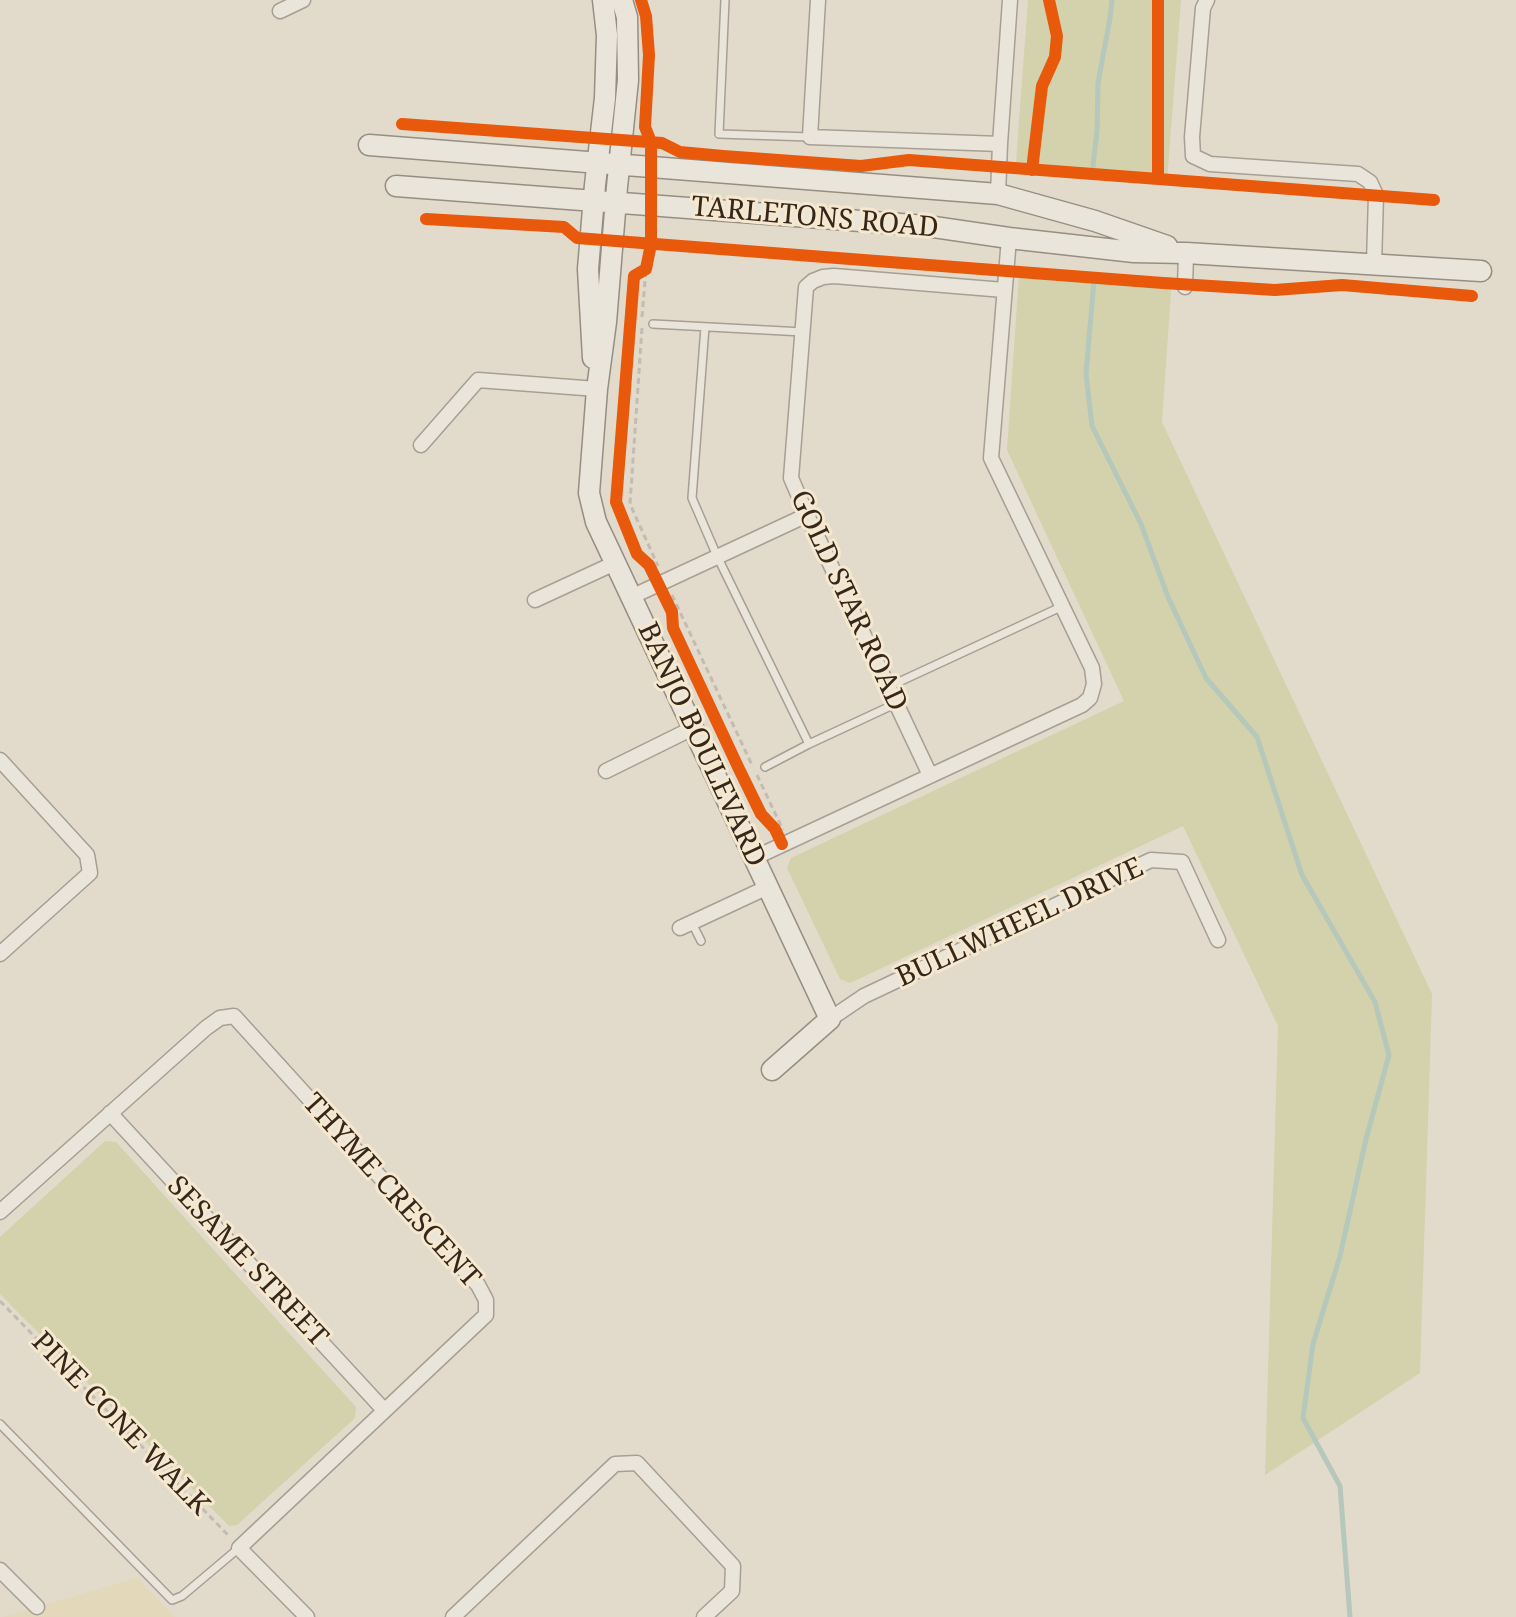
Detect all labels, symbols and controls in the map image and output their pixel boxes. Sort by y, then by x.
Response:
street label: TARLETONS ROAD [690,190,940,246]
street label: GOLD STAR ROAD [782,485,914,717]
street label: BANJO BOULEVARD [630,618,772,872]
street label: BULLWHEEL DRIVE [891,851,1149,995]
street label: THYME CRESCENT [295,1087,487,1295]
street label: SESAME STREET [160,1170,334,1354]
street label: PINE CONE WALK [24,1325,216,1523]

